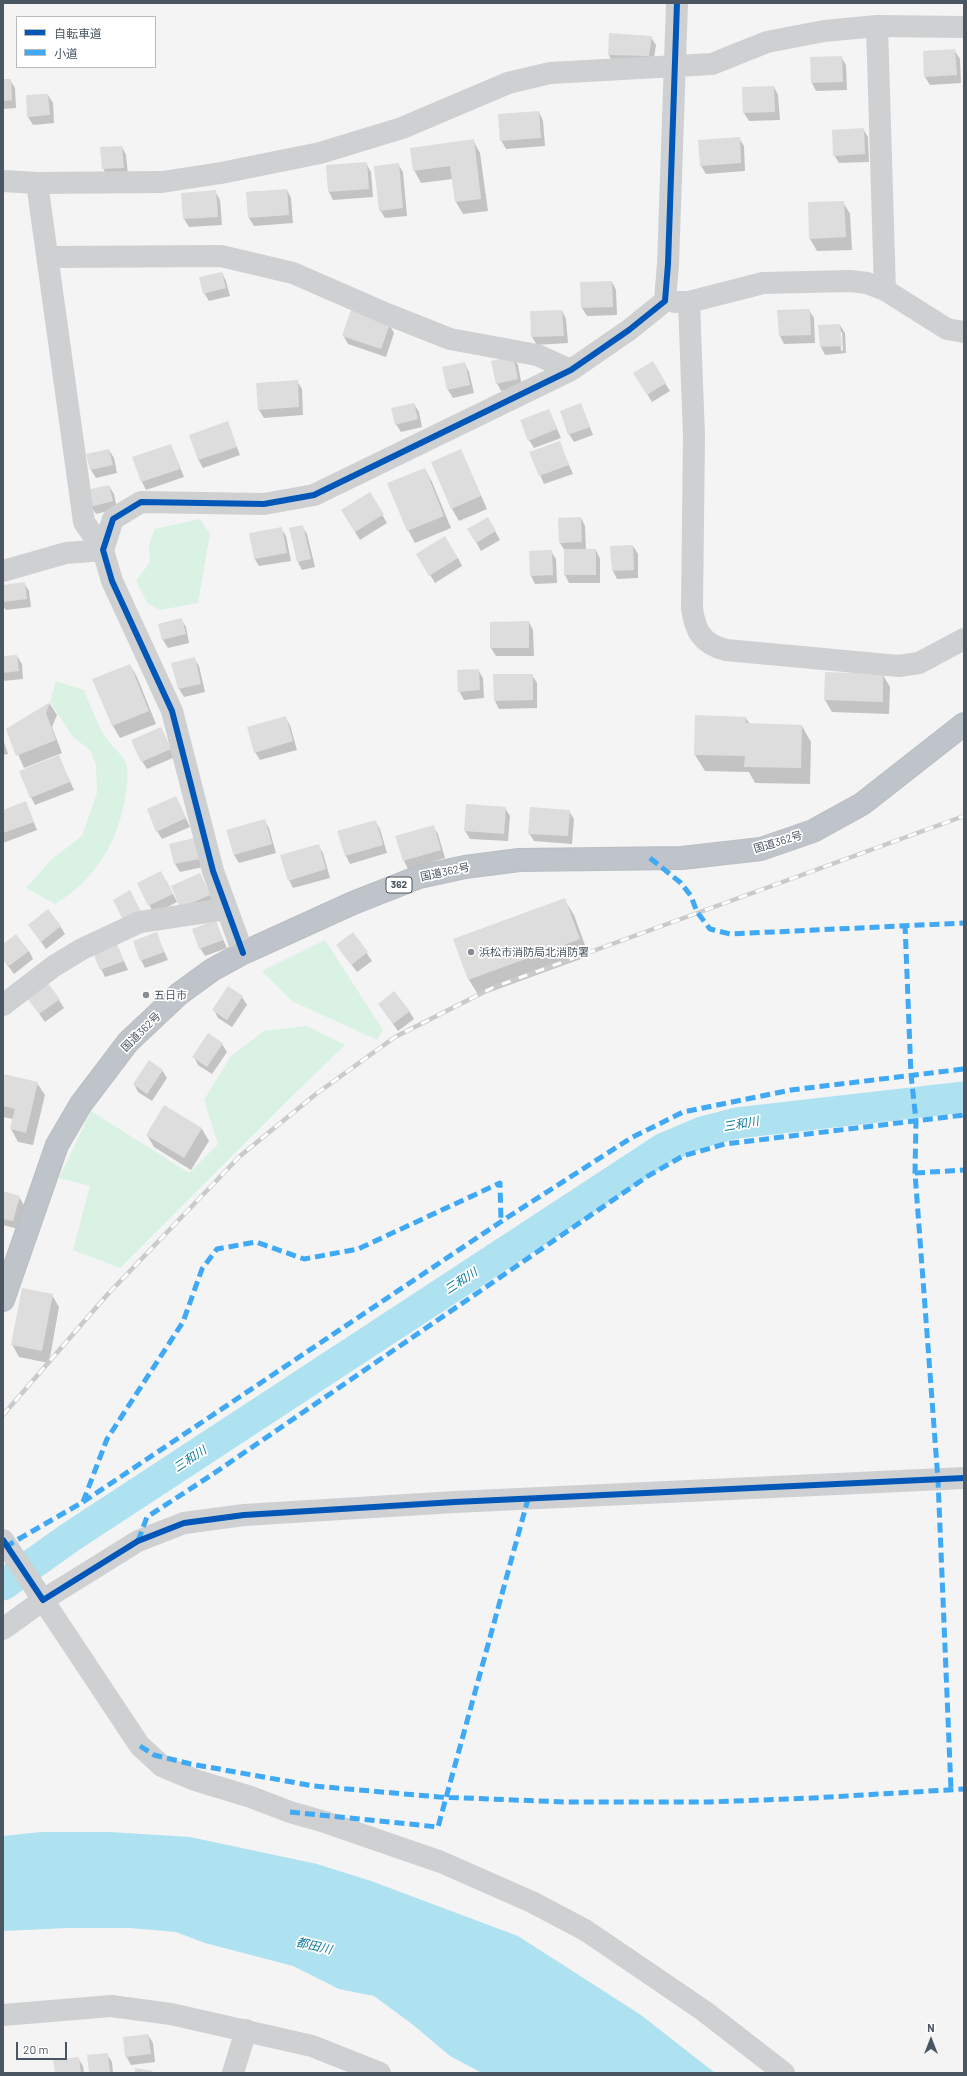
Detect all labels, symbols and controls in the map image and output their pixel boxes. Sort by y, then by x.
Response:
legend [16,16,156,68]
text: 自転車道 [54,26,102,40]
text: 小道 [54,46,78,60]
street label: 国道362号 [752,828,804,856]
street label: 国道362号 [419,860,471,884]
road number: 362 [386,877,412,893]
place label: 浜松市消防局北消防署 [479,945,589,959]
marker: 浜松市消防局北消防署 [466,947,476,957]
place label: 五日市 [154,988,187,1002]
marker: 五日市 [141,990,151,1000]
street label: 国道362号 [119,1010,163,1054]
water label: 三和川 [722,1114,760,1134]
water label: 三和川 [442,1265,480,1297]
water label: 三和川 [171,1443,209,1475]
water label: 都田川 [295,1935,333,1957]
north arrow [911,2020,951,2060]
text: N [927,2021,935,2034]
scale bar [18,2034,69,2060]
text: 20 m [23,2042,49,2056]

